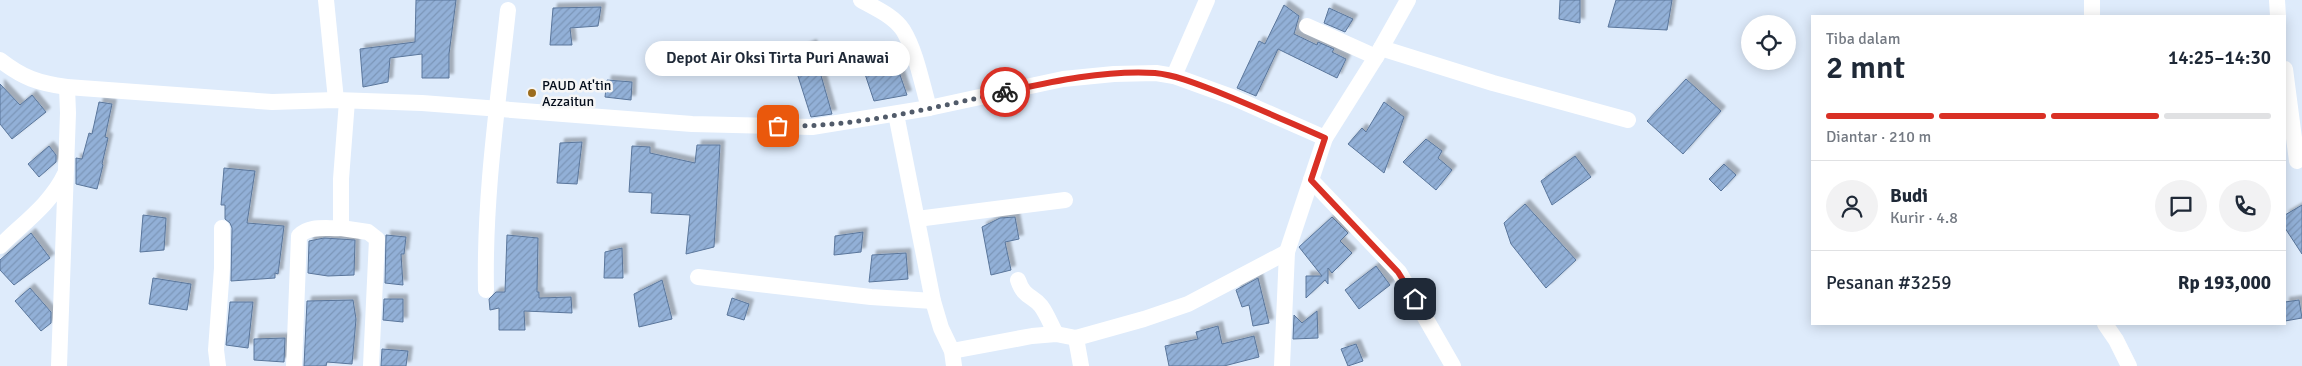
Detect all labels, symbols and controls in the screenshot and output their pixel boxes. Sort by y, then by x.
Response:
map controls [1741,15,1796,70]
button: locate [1741,15,1796,70]
text: Tiba dalam [1826,29,1900,49]
callout: Depot Air Oksi Tirta Puri Anawai [646,41,910,76]
text: 14:25–14:30 [2168,46,2271,70]
text: Depot Air Oksi Tirta Puri Anawai [666,48,889,68]
text: 2 mnt [1826,48,1905,87]
courier [980,67,1030,117]
place label: PAUD At'tin Azzaitun [542,77,611,110]
icon: bike [991,78,1019,106]
marker: PAUD At'tin Azzaitun [526,87,538,99]
pin [757,105,799,147]
icon: bag [764,112,792,140]
text: Diantar · 210 m [1826,127,1931,147]
button: person [1826,180,1878,232]
button: chat [2155,180,2207,232]
button: phone [2219,180,2271,232]
text: Budi [1890,184,1928,208]
text: Kurir · 4.8 [1890,208,1958,228]
text: Pesanan #3259 [1826,271,1952,295]
text: Rp 193,000 [2178,271,2271,295]
pin [1394,278,1436,320]
icon: home [1401,285,1429,313]

